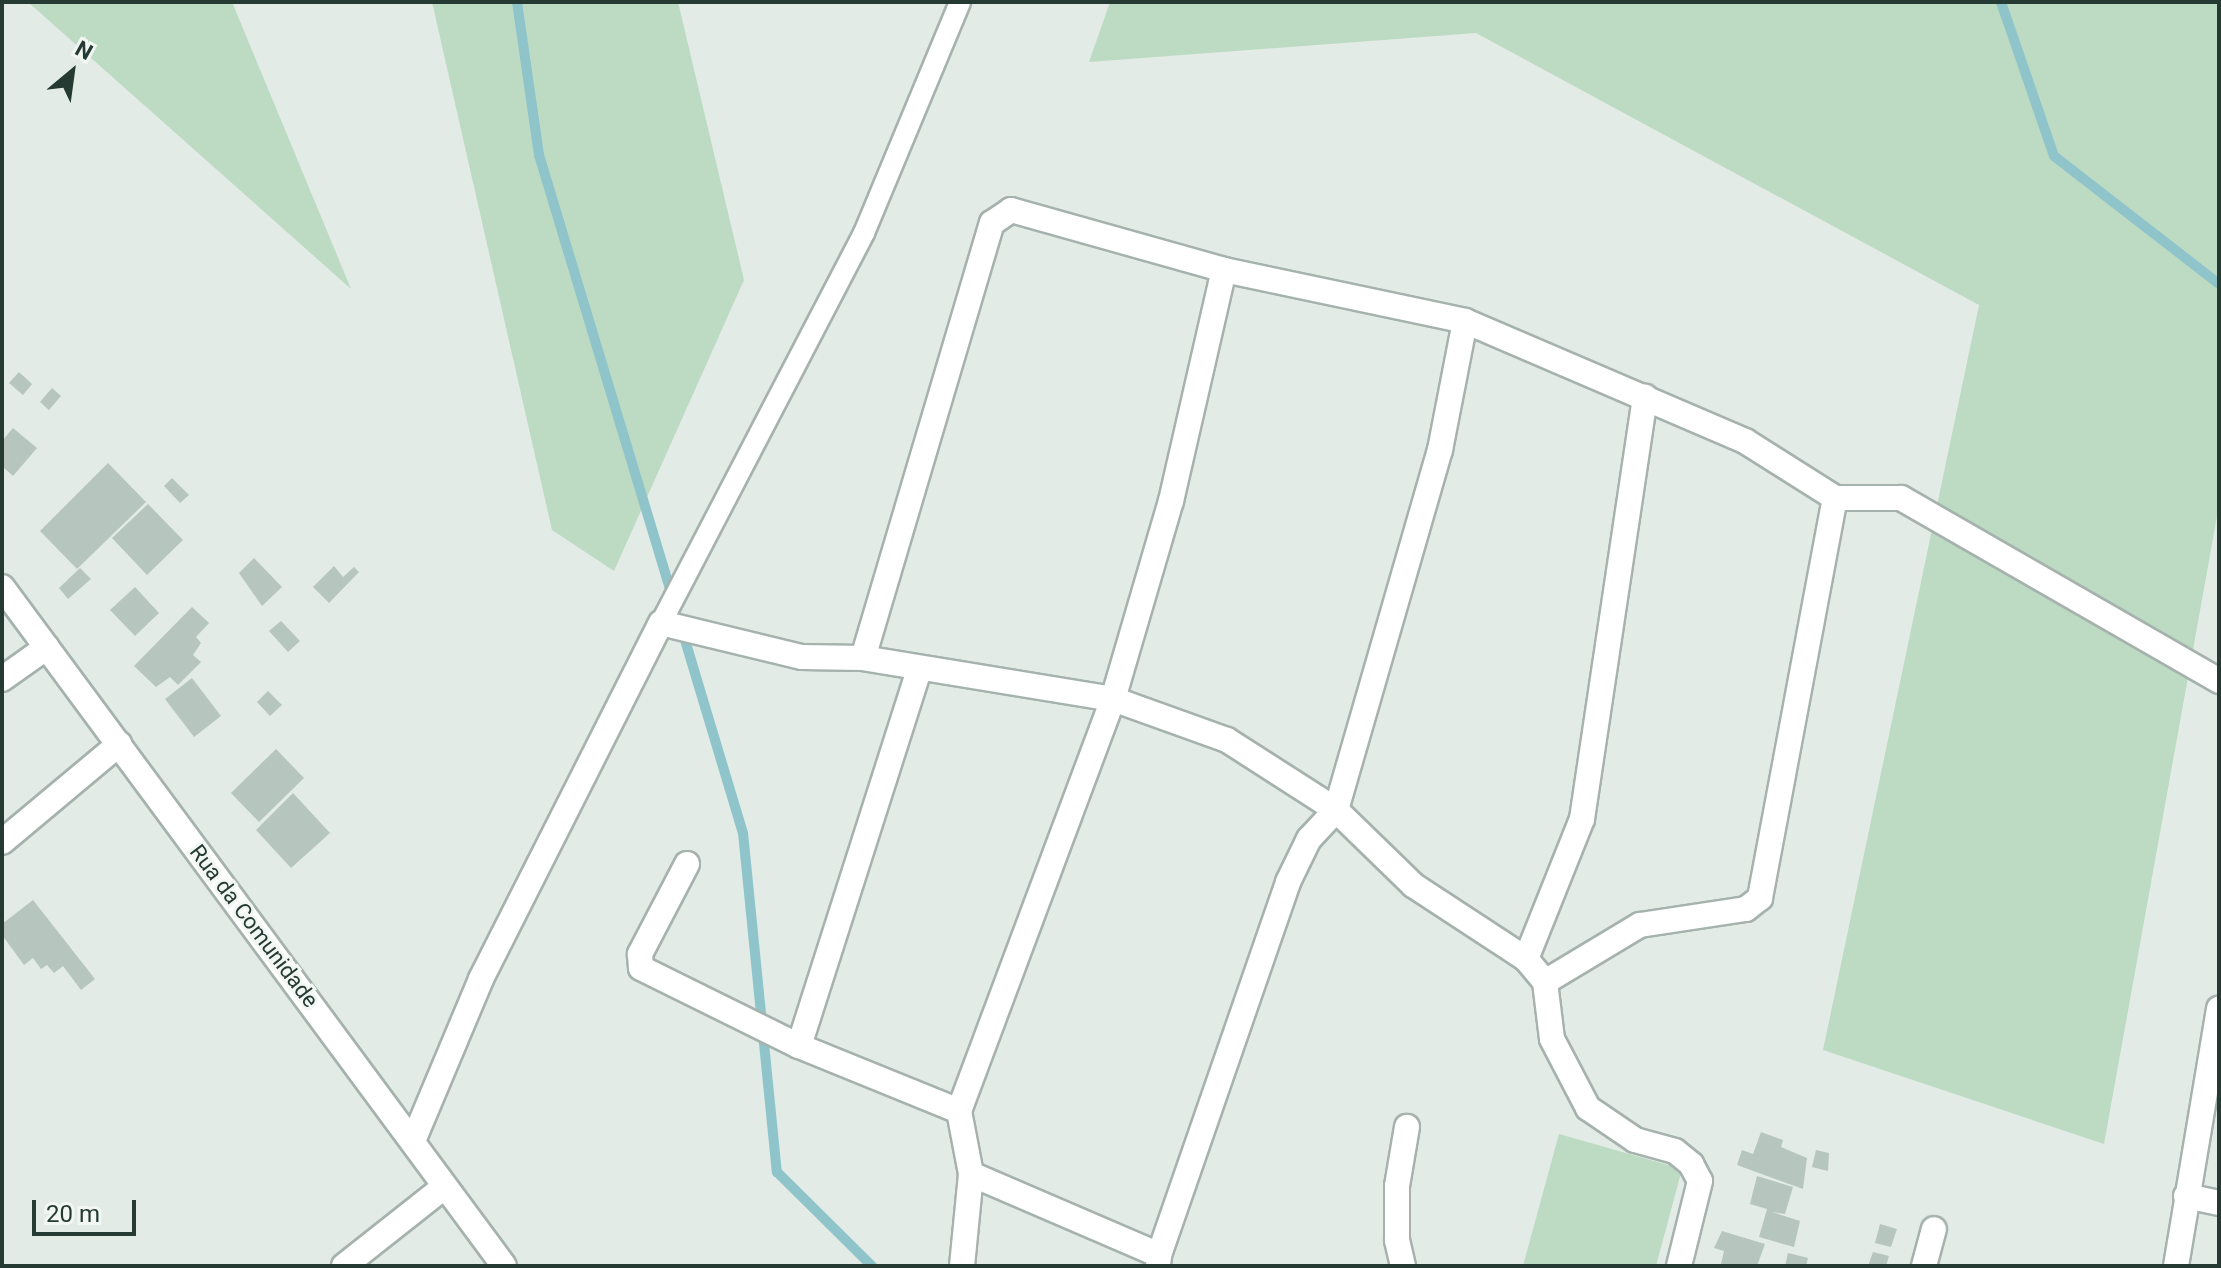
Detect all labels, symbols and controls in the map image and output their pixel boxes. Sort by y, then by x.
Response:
north arrow [32,32,112,112]
text: N [71,36,97,65]
street label: Rua da Comunidade [184,839,324,1013]
scale bar [36,1184,140,1234]
text: 20 m [46,1200,100,1228]

